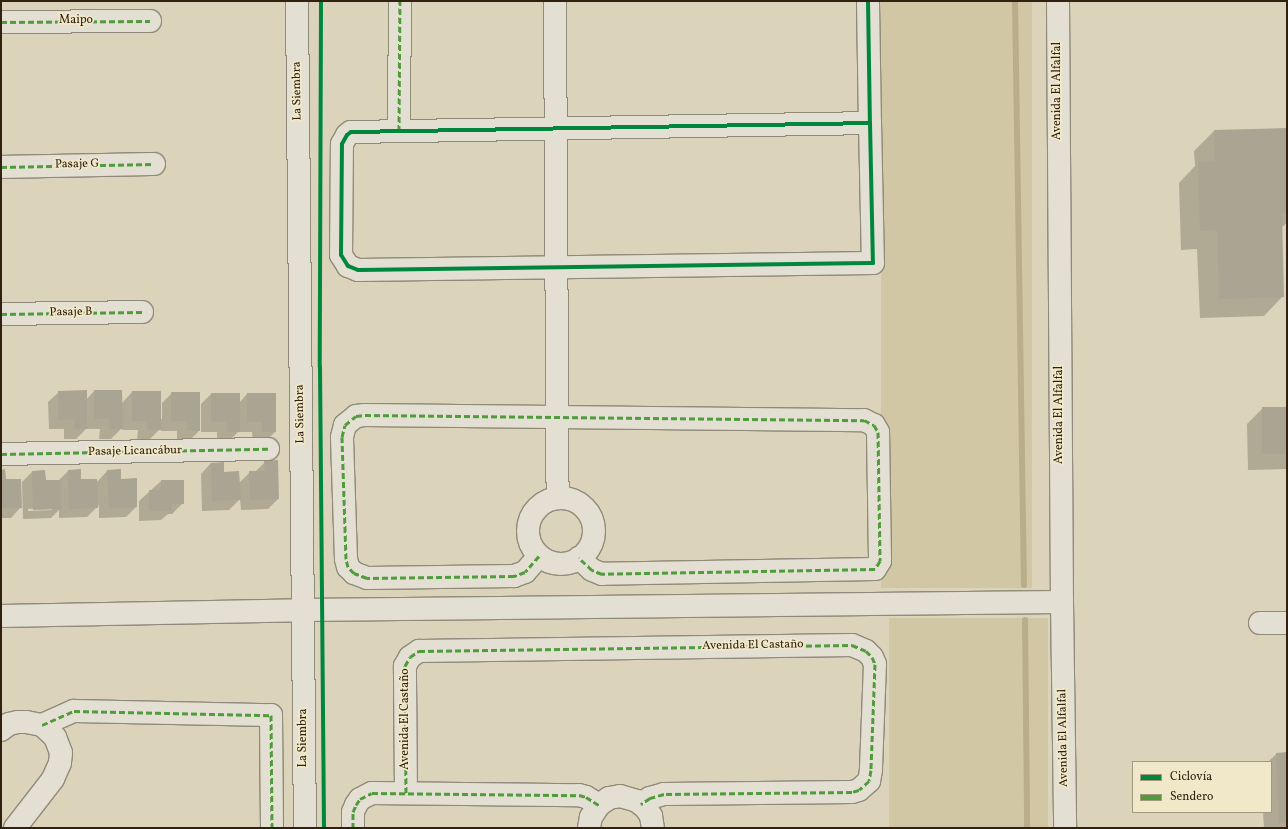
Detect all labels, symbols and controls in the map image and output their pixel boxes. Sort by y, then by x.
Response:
street label: Maipo [59,14,93,28]
street label: Avenida El Alfalfal [1051,42,1065,140]
street label: La Siembra [290,61,306,121]
street label: Pasaje G [55,157,99,173]
street label: Pasaje B [49,305,93,321]
street label: Avenida El Alfalfal [1053,366,1067,464]
street label: La Siembra [293,384,309,444]
street label: Pasaje Licancábur [88,444,182,460]
street label: Avenida El Castaño [702,638,804,654]
street label: Avenida El Castaño [399,668,413,770]
street label: Avenida El Alfalfal [1056,689,1072,787]
street label: La Siembra [297,708,311,768]
legend [1132,761,1272,813]
text: Ciclovía [1170,769,1212,785]
text: Sendero [1170,789,1213,805]

